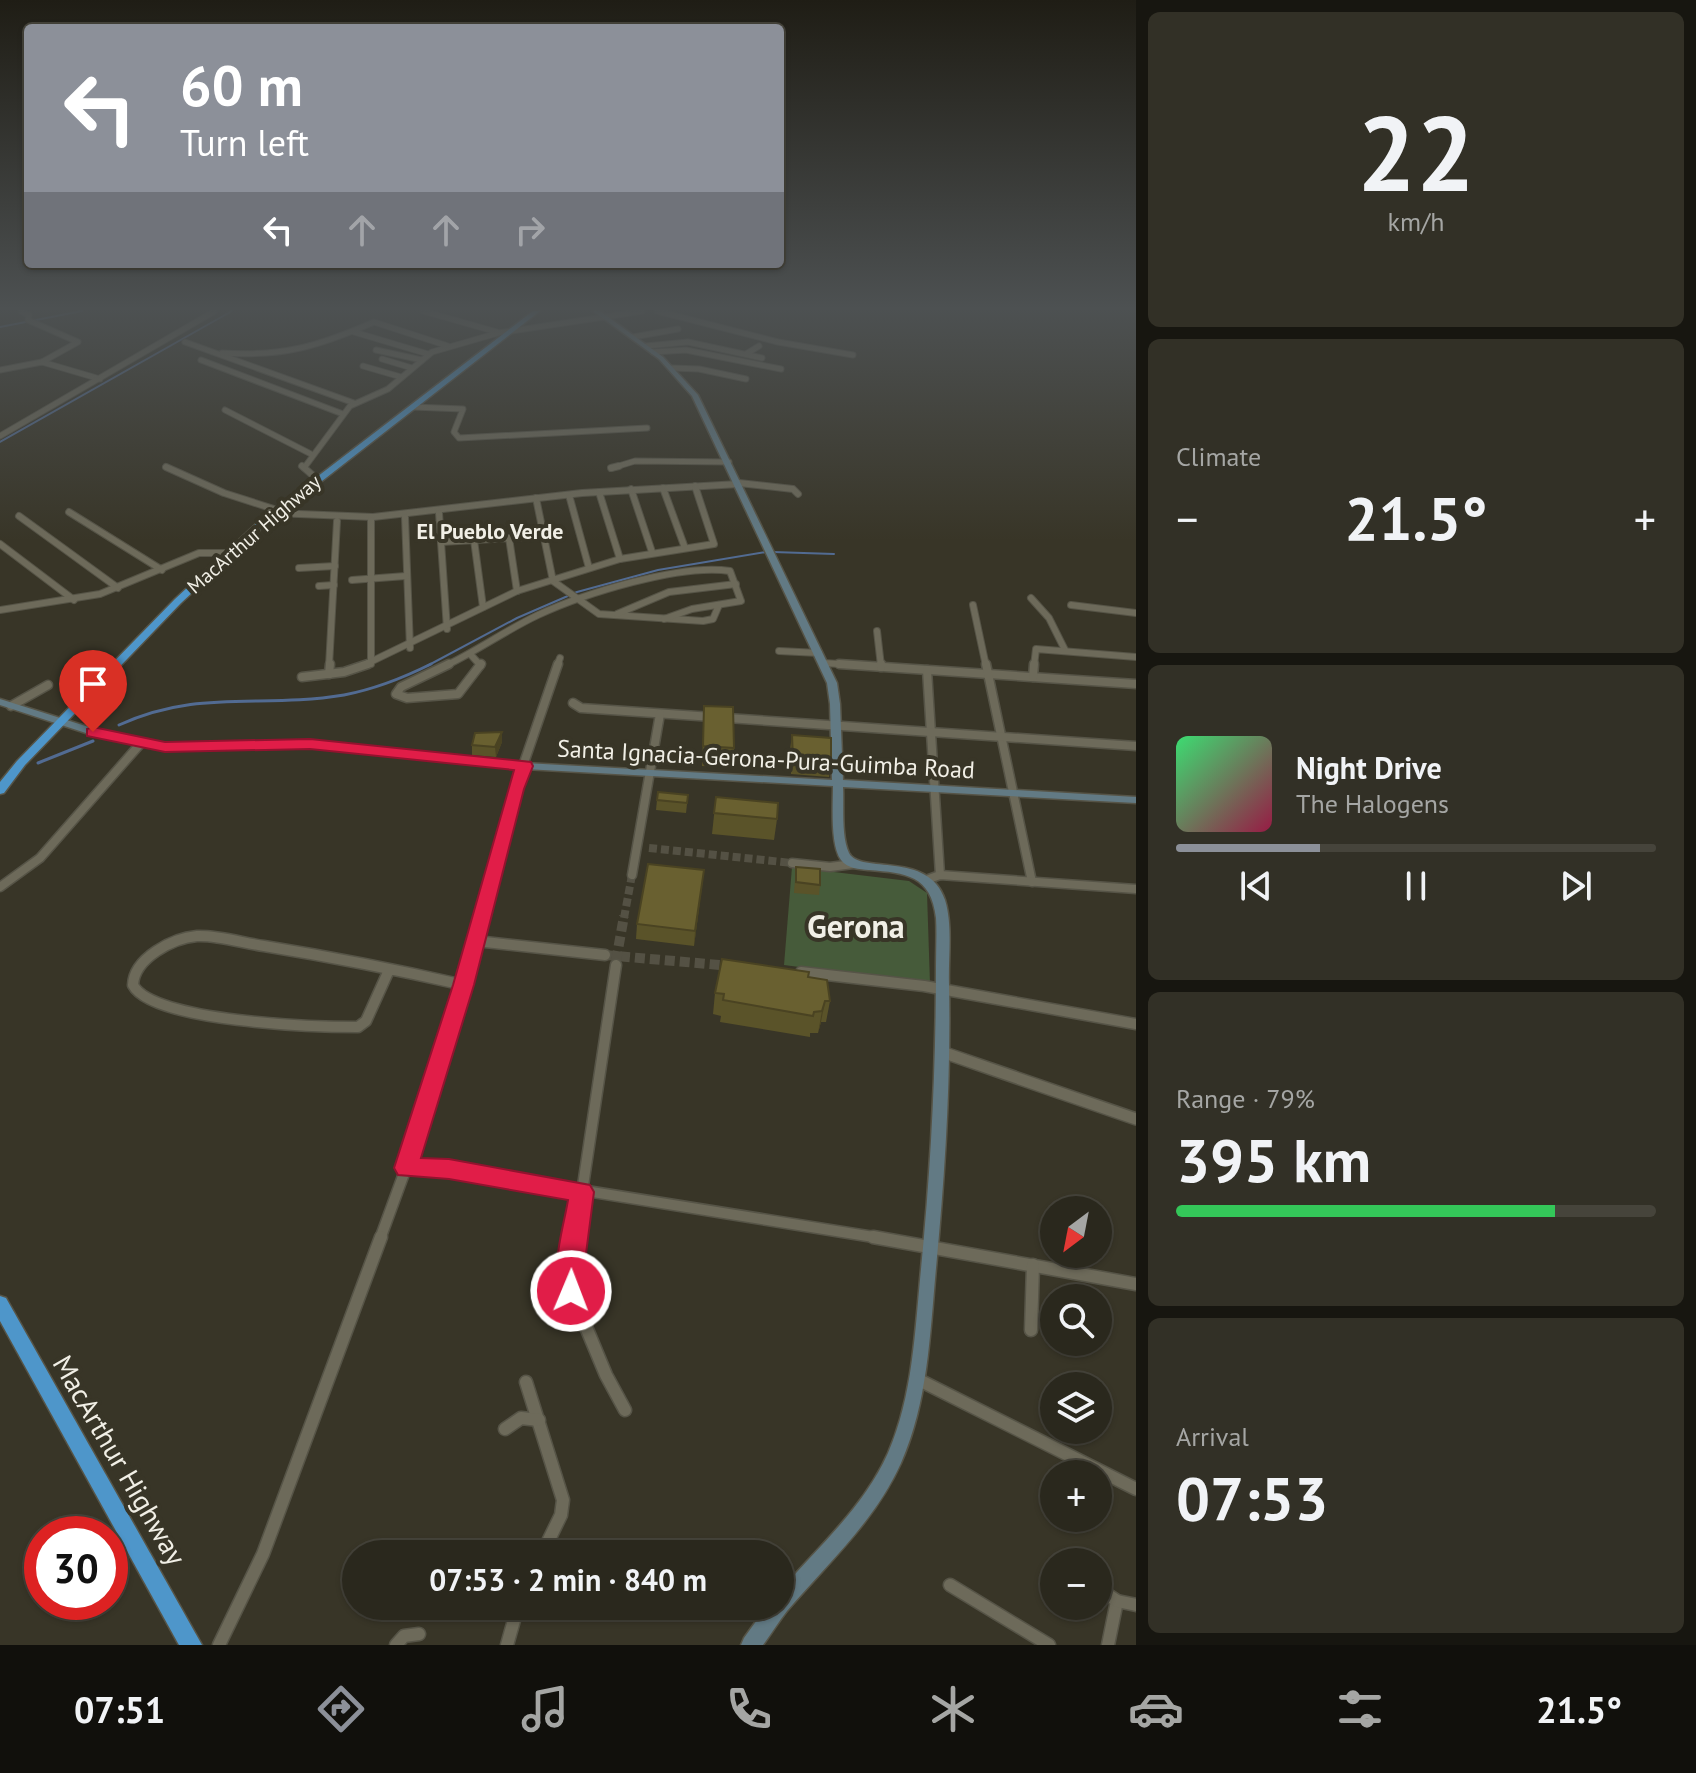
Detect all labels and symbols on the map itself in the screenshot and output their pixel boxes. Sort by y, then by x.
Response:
street label: MacArthur Highway [182,468,327,599]
district label: El Pueblo Verde [416,517,564,545]
pin [59,650,127,732]
street label: Santa Ignacia-Gerona-Pura-Guimba Road [556,733,976,785]
district label: Gerona [807,905,905,947]
north arrow [1040,1196,1112,1268]
position arrow [529,1249,613,1333]
street label: MacArthur Highway [45,1348,195,1572]
speed limit sign: 30 [24,1516,128,1620]

